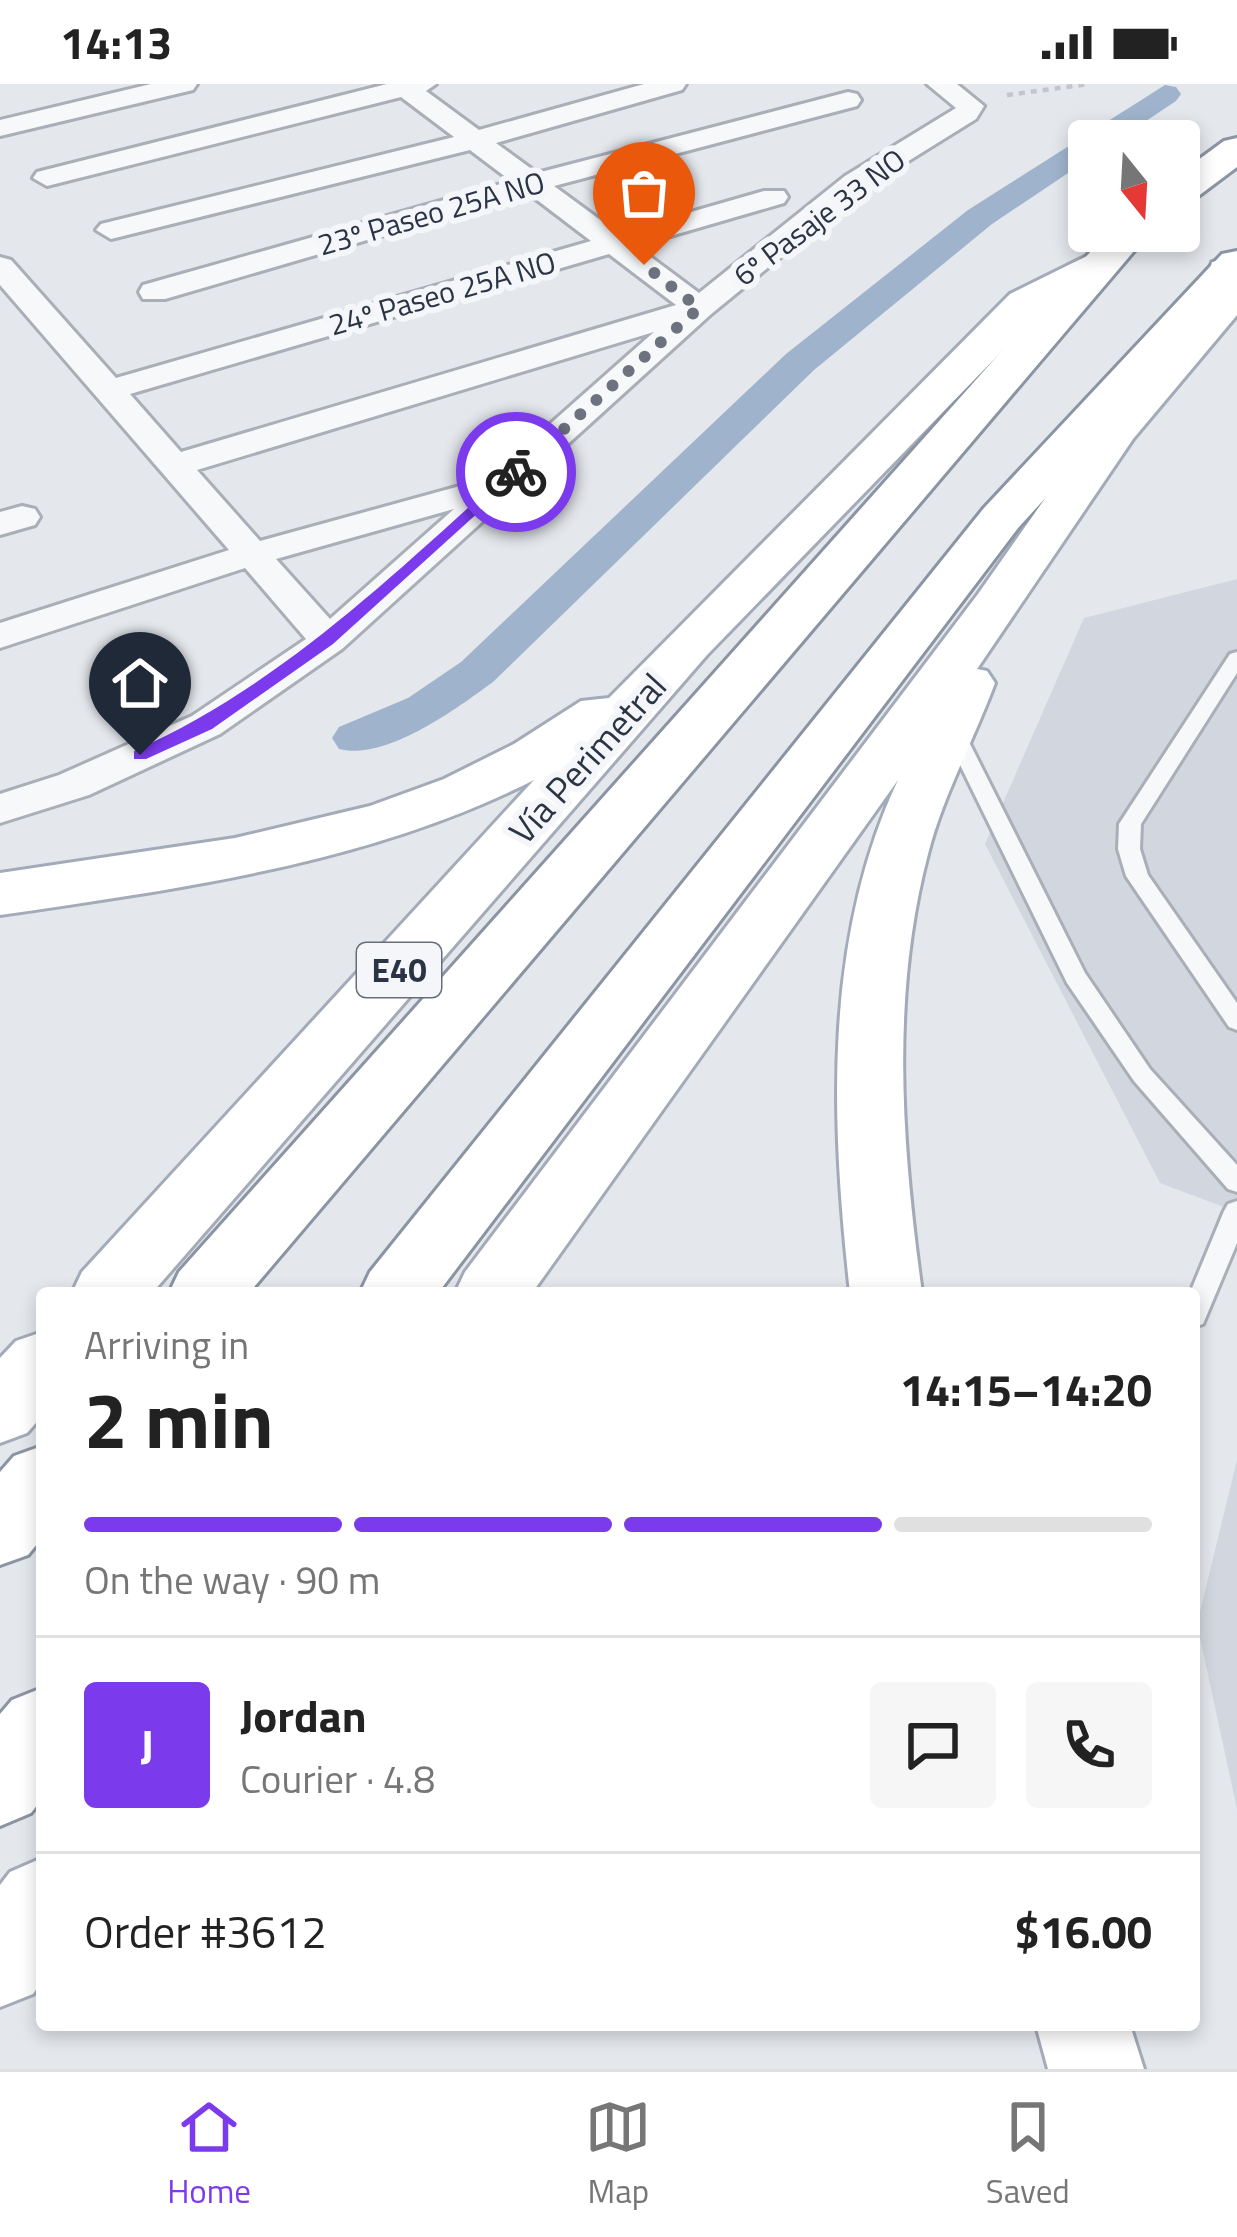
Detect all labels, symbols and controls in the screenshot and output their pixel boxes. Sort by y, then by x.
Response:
text: 14:13 [60,8,172,76]
north arrow [1068,120,1200,252]
map controls [1068,120,1200,252]
street label: 6º Pasaje 33 NO [723,137,915,297]
pin [593,142,695,265]
street label: 23º Paseo 25A NO [312,159,550,267]
icon: bag [611,160,677,226]
street label: 24º Paseo 25A NO [323,239,561,347]
courier [456,412,576,532]
icon: bike [483,439,549,505]
pin [89,632,191,755]
icon: home [107,650,173,716]
street label: Vía Perimetral [495,660,679,856]
road number: E40 [357,943,441,997]
text: Arriving in [84,1315,249,1374]
text: 14:15–14:20 [900,1355,1152,1423]
text: 2 min [84,1360,274,1478]
text: On the way · 90 m [84,1550,380,1609]
text: Jordan [240,1681,367,1749]
button: chat [870,1682,996,1808]
button: phone [1026,1682,1152,1808]
text: J [140,1711,154,1779]
text: Courier · 4.8 [240,1749,435,1808]
text: Order #3612 [84,1897,327,1965]
text: $16.00 [1014,1897,1152,1965]
tab: Home [167,2094,251,2216]
tab: Map [585,2094,651,2216]
tab: Saved [986,2094,1070,2216]

